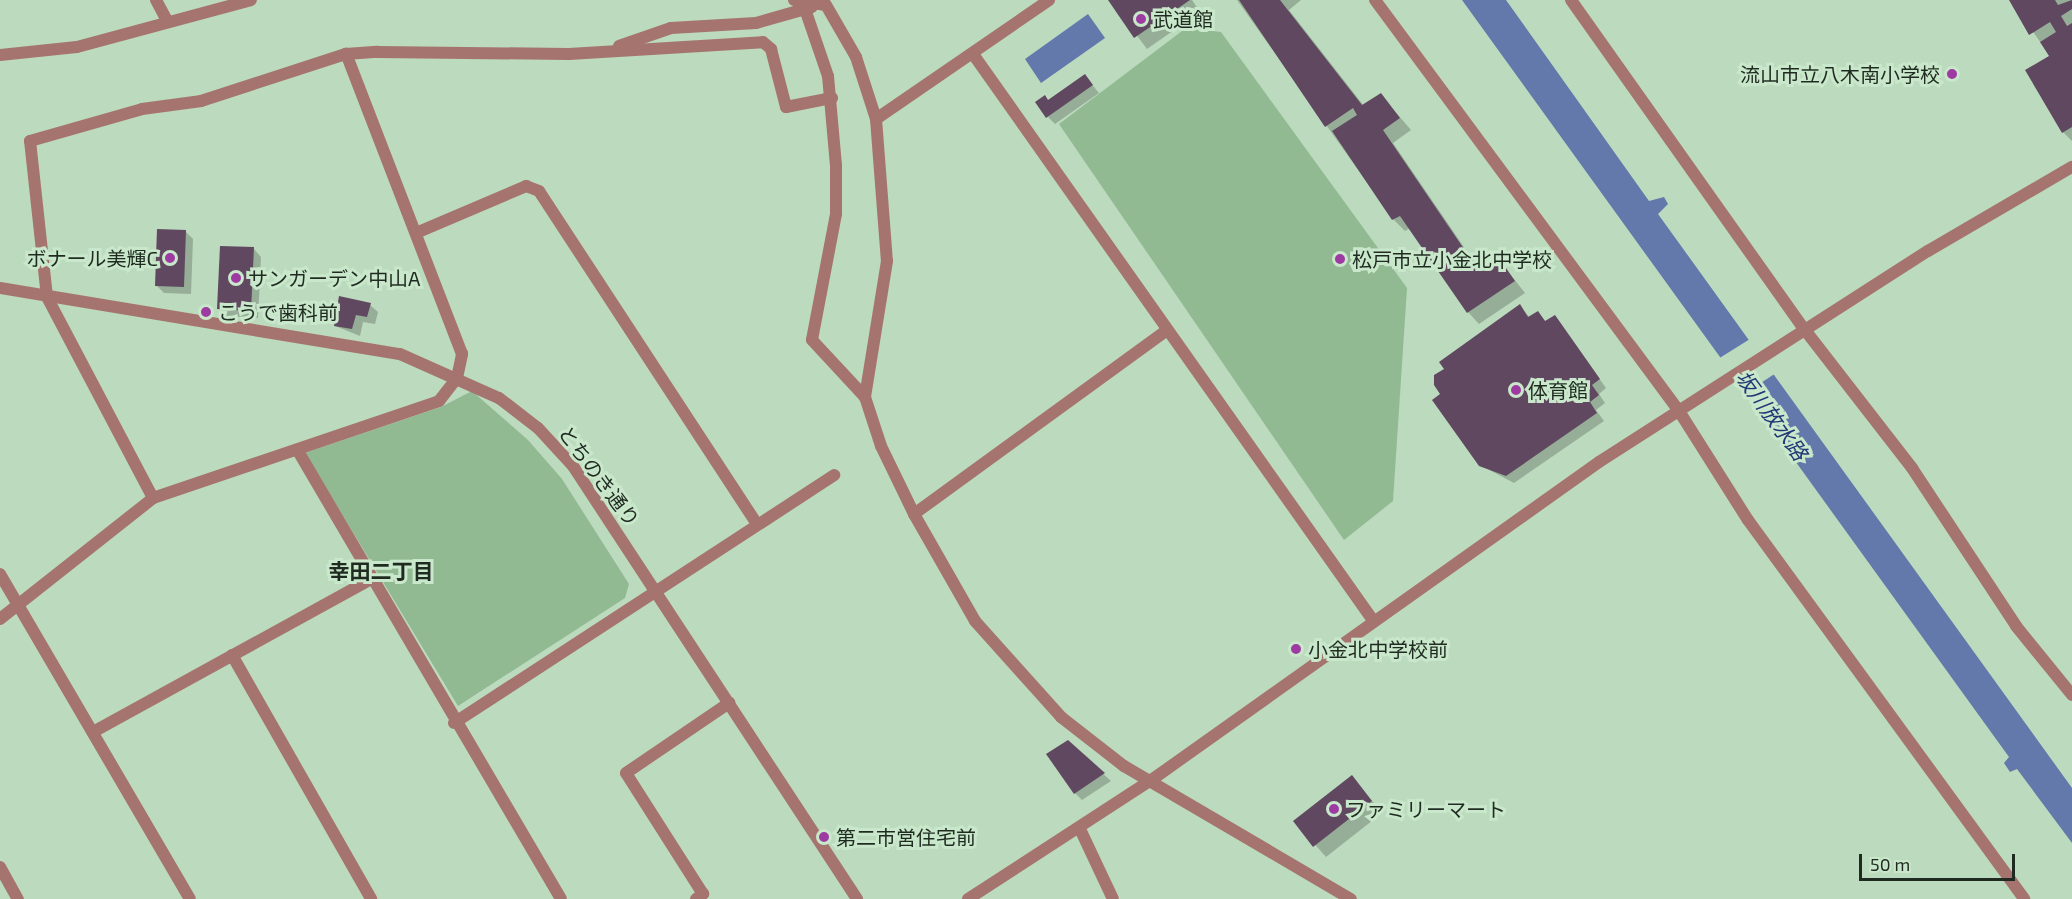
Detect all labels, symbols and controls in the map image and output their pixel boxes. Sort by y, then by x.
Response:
place label: 武道館 [1153,7,1213,31]
marker: 武道館 [1134,12,1148,26]
place label: 流山市立八木南小学校 [1740,62,1940,86]
marker: 流山市立八木南小学校 [1945,67,1959,81]
place label: ボナール美輝C [27,246,158,270]
place label: 松戸市立小金北中学校 [1352,247,1552,271]
marker: ボナール美輝C [163,251,177,265]
marker: 松戸市立小金北中学校 [1333,252,1347,266]
place label: サンガーデン中山A [248,266,420,290]
marker: サンガーデン中山A [229,271,243,285]
place label: こうで歯科前 [218,300,338,324]
marker: こうで歯科前 [199,305,213,319]
water label: 坂川放水路 [1731,365,1813,465]
place label: 体育館 [1528,378,1588,402]
marker: 体育館 [1509,383,1523,397]
street label: とちのき通り [553,421,645,531]
district label: 幸田二丁目 [329,558,433,584]
place label: 小金北中学校前 [1308,637,1448,661]
marker: 小金北中学校前 [1289,642,1303,656]
place label: ファミリーマート [1346,797,1506,821]
marker: ファミリーマート [1327,802,1341,816]
place label: 第二市営住宅前 [836,825,976,849]
marker: 第二市営住宅前 [817,830,831,844]
scale bar [1862,842,2018,880]
text: 50 m [1870,853,1910,875]

